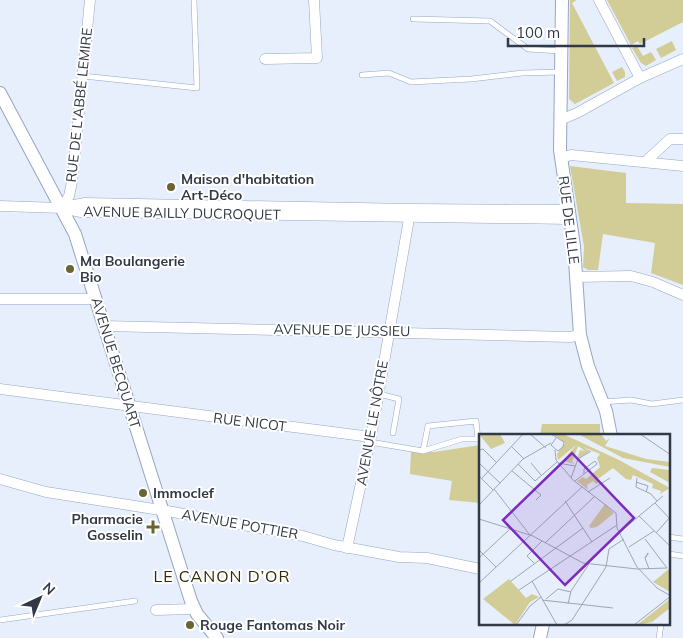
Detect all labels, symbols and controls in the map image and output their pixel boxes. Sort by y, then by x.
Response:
scale bar [508,15,644,47]
text: 100 m [516,23,560,42]
street label: RUE DE L'ABBÉ LEMIRE [62,27,96,183]
place label: Maison d'habitation Art-Déco [181,170,314,204]
street label: RUE DE LILLE [555,175,583,265]
marker: Maison d'habitation Art-Déco [165,181,177,193]
street label: AVENUE BAILLY DUCROQUET [83,202,281,224]
place label: Ma Boulangerie Bio [80,252,185,286]
marker: Ma Boulangerie Bio [64,263,76,275]
street label: AVENUE BECQUART [87,295,145,431]
street label: AVENUE DE JUSSIEU [273,320,411,340]
street label: AVENUE LE NÔTRE [352,359,392,487]
street label: RUE NICOT [212,409,288,435]
inset map [479,434,670,626]
place label: Immoclef [153,484,215,502]
marker: Immoclef [137,487,149,499]
street label: AVENUE POTTIER [180,505,300,543]
place label: Pharmacie Gosselin [71,510,143,544]
marker: Pharmacie Gosselin [147,521,159,533]
district label: LE CANON D’OR [154,566,290,586]
north arrow [15,573,65,623]
text: N [39,579,59,599]
place label: Rouge Fantomas Noir [200,616,345,634]
marker: Rouge Fantomas Noir [184,619,196,631]

